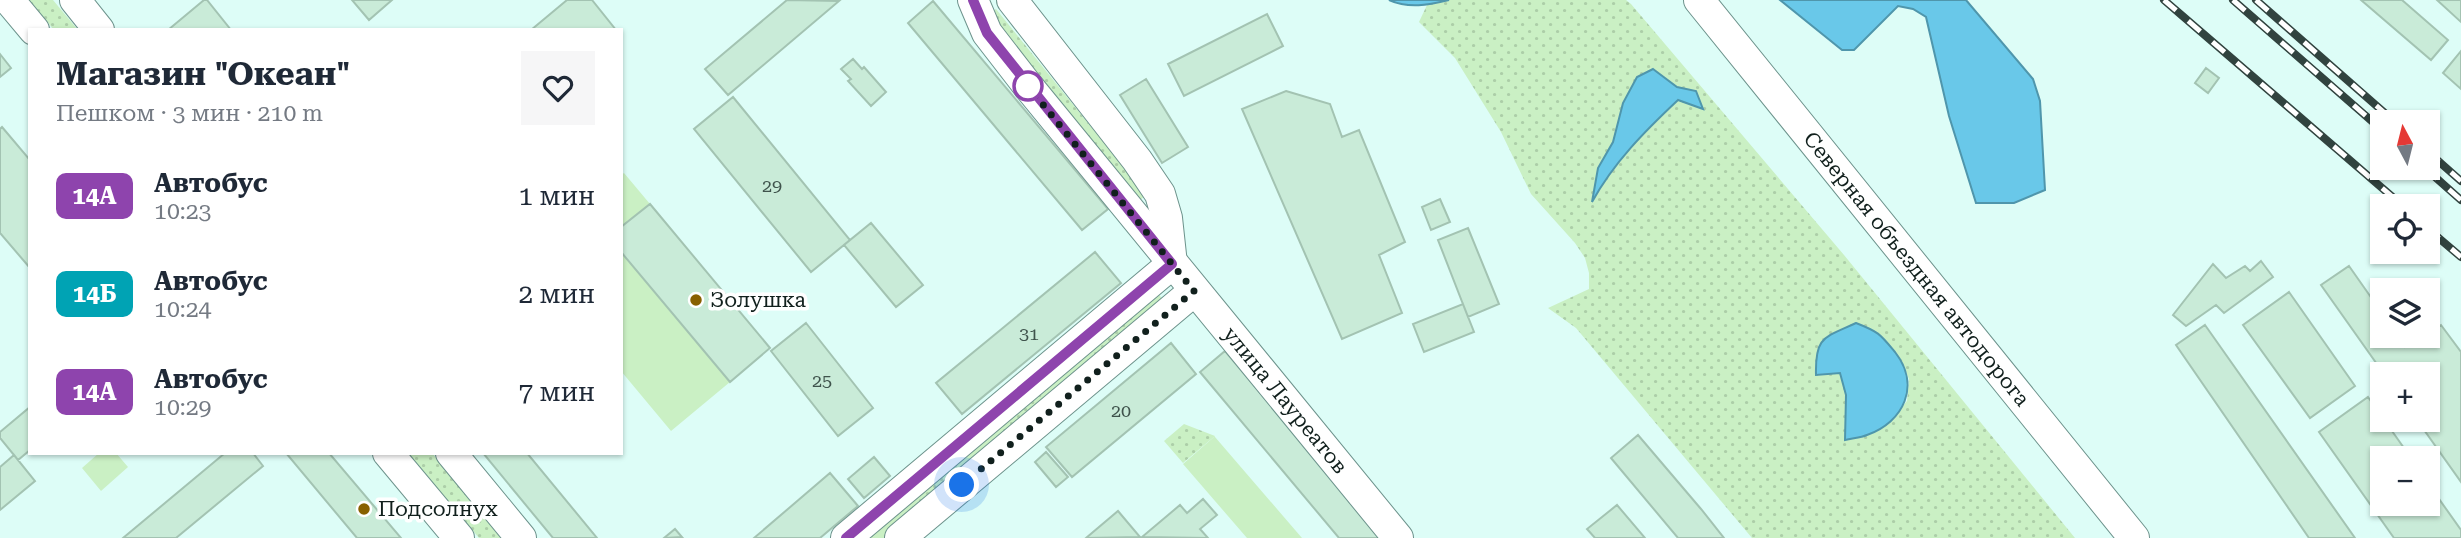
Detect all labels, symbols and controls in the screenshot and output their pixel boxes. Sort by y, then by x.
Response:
button: heart [521,51,595,125]
text: Магазин "Океан" [56,54,350,93]
unlabelled marker [1013,71,1043,101]
text: Пешком · 3 мин · 210 m [56,100,323,127]
north arrow [2370,110,2440,180]
map controls [2370,110,2440,516]
street label: Северная объездная автодорога [1799,127,2035,411]
text: Автобус [154,168,268,198]
house number: 29 [762,175,782,196]
text: 1 мин [518,181,595,211]
text: 14А [72,182,117,210]
button: locate [2370,194,2440,264]
text: 10:23 [154,198,211,225]
text: Автобус [154,266,268,296]
button: layers [2370,278,2440,348]
text: 2 мин [518,279,595,309]
text: 14Б [73,280,116,308]
place label: Золушка [710,288,806,312]
marker: Золушка [688,292,704,308]
text: 10:24 [154,296,211,323]
street label: улица Лауреатов [1218,322,1352,478]
house number: 31 [1019,323,1039,344]
button: + [2370,362,2440,432]
text: Автобус [154,364,268,394]
house number: 25 [812,370,832,391]
text: 7 мин [518,377,595,407]
text: 14А [72,378,117,406]
text: 10:29 [154,394,211,421]
house number: 20 [1111,400,1131,421]
button: − [2370,446,2440,516]
your location [944,467,979,502]
place label: Подсолнух [378,497,498,521]
marker: Подсолнух [356,501,372,517]

